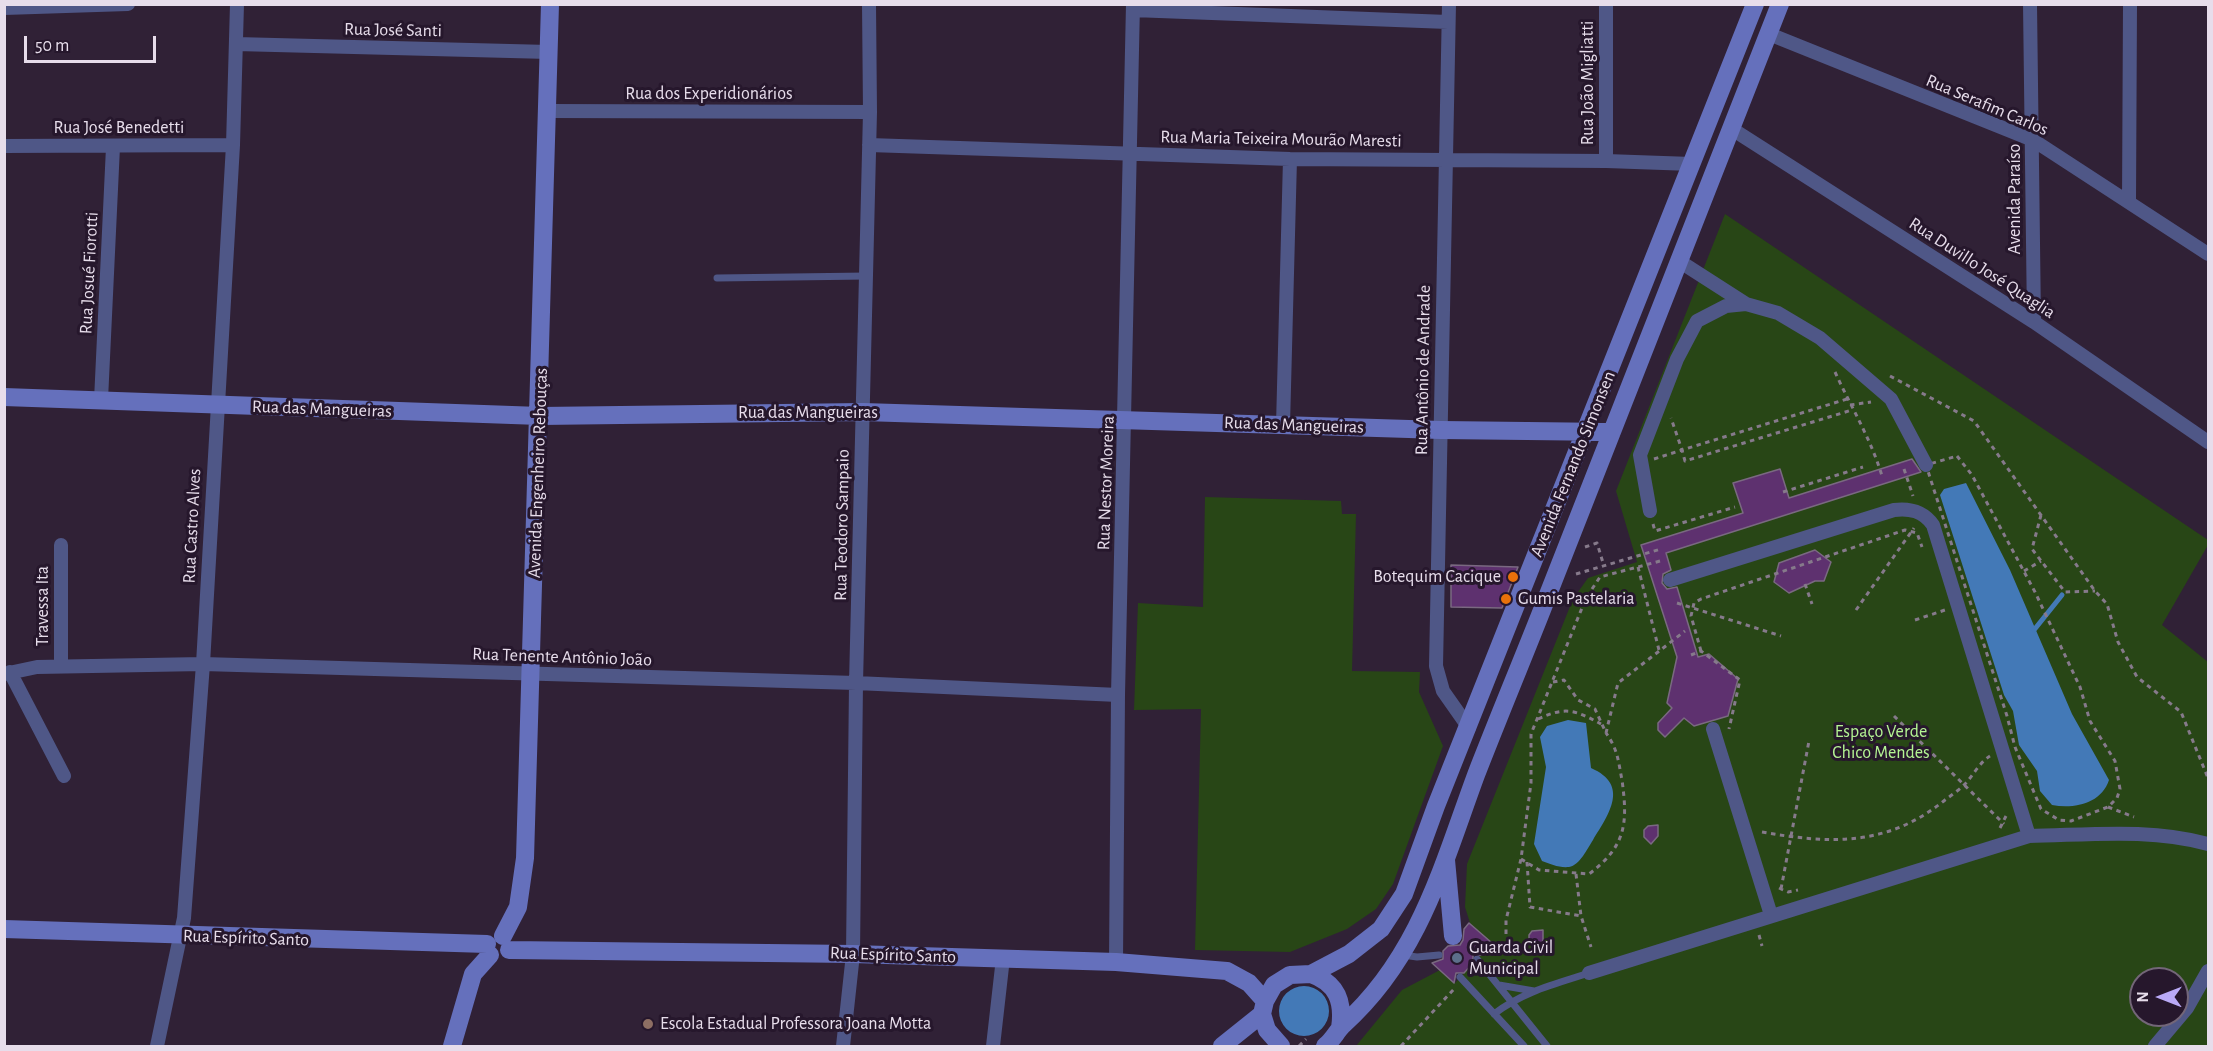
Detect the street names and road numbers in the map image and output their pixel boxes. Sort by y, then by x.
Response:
street label: Rua José Santi [344,18,442,42]
street label: Rua João Migliatti [1577,21,1599,145]
street label: Rua Serafim Carlos [1923,69,2051,141]
street label: Rua dos Experidionários [625,83,793,105]
street label: Rua José Benedetti [54,117,184,139]
street label: Rua Maria Teixeira Mourão Maresti [1160,126,1402,152]
street label: Avenida Paraíso [2004,144,2026,254]
street label: Rua Josué Fiorotti [75,211,103,335]
street label: Rua Duvillo José Quaglia [1905,213,2059,323]
street label: Rua Antônio de Andrade [1411,285,1435,455]
street label: Avenida Engenheiro Rebouças [524,368,552,578]
street label: Avenida Fernando Simonsen [1526,368,1620,560]
street label: Rua das Mangueiras [252,396,392,422]
street label: Rua das Mangueiras [738,402,878,424]
street label: Rua das Mangueiras [1224,412,1364,438]
street label: Rua Nestor Moreira [1093,415,1119,551]
street label: Rua Teodoro Sampaio [830,449,854,601]
street label: Rua Castro Alves [178,468,206,584]
street label: Travessa Ita [32,566,54,646]
street label: Rua Tenente Antônio João [472,643,652,671]
street label: Rua Espírito Santo [183,925,309,951]
street label: Rua Espírito Santo [830,942,956,968]

